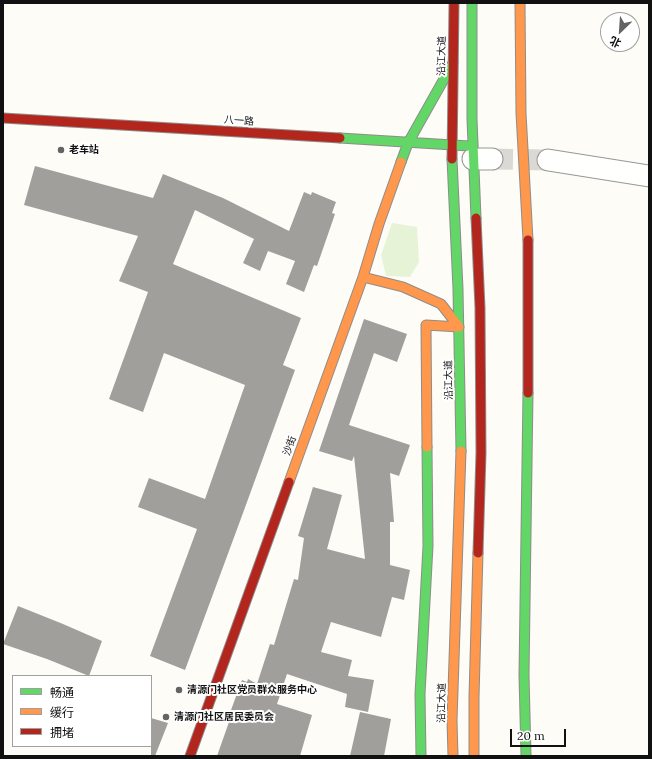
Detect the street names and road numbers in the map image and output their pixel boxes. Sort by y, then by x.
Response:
street label: 沿江大道 [436,36,448,76]
street label: 八一路 [224,114,254,128]
street label: 沿江大道 [443,360,455,400]
street label: 沙街 [281,435,299,457]
street label: 沿江大道 [436,683,448,723]

